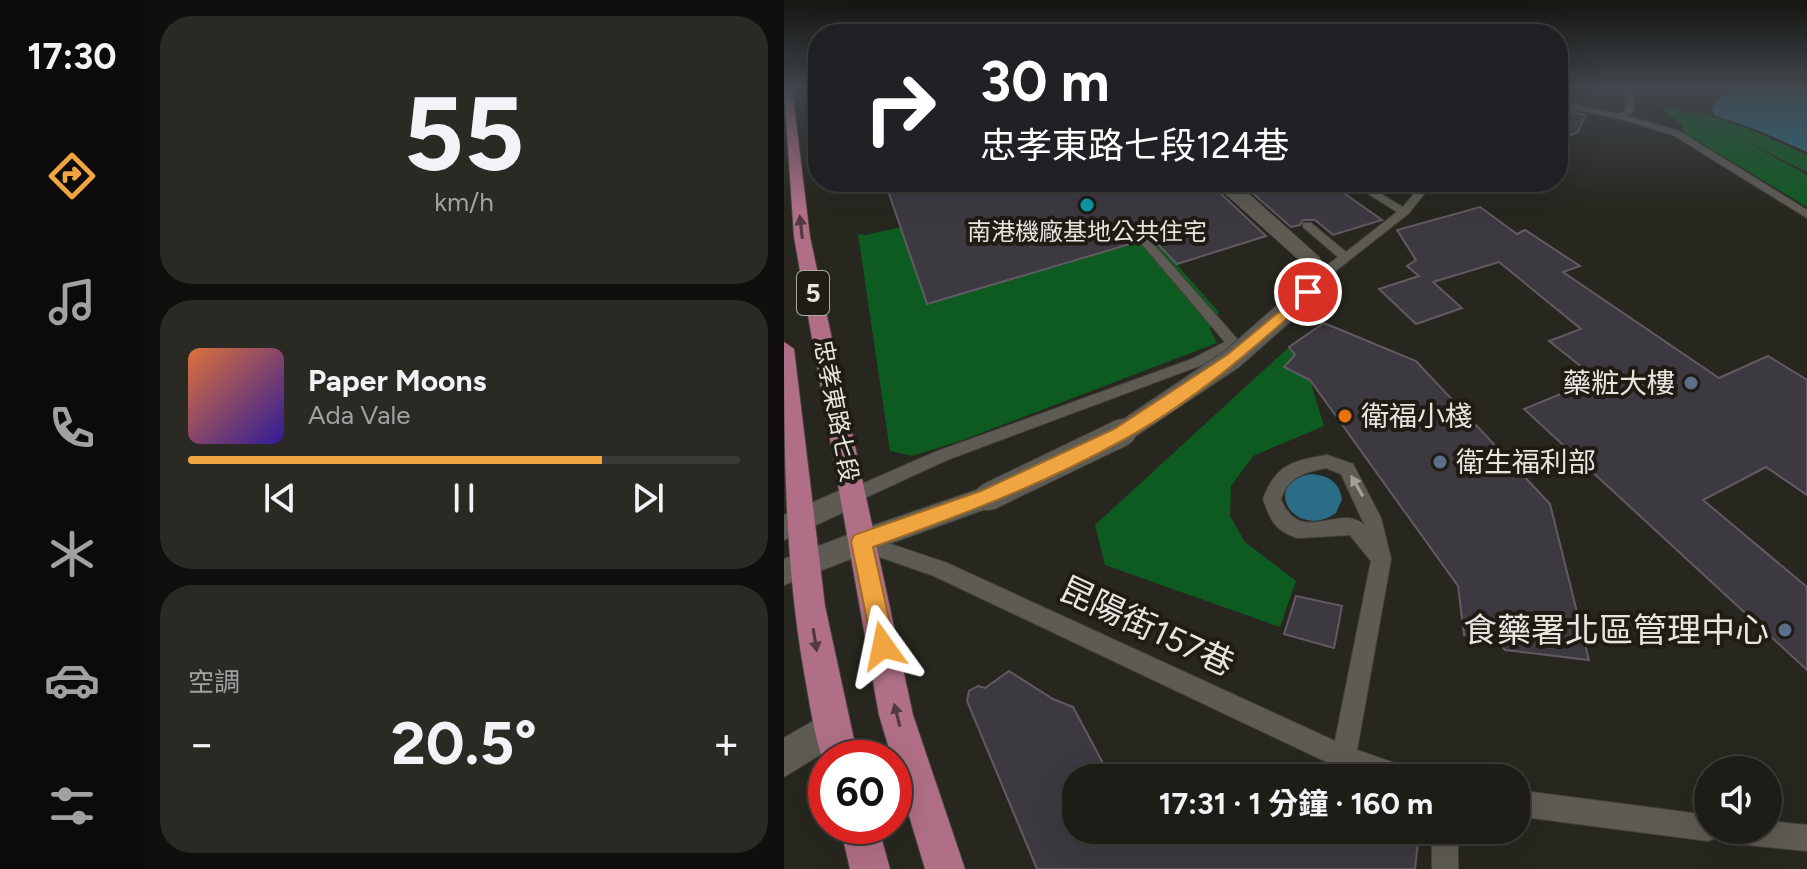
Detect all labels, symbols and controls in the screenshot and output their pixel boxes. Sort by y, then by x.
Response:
text: 17:30 [27,35,117,78]
text: 30 m [980,48,1110,115]
icon: right [848,56,952,160]
text: 55 [404,71,524,196]
text: 忠孝東路七段124巷 [980,124,1289,167]
icon: directions [44,148,100,204]
text: km/h [434,186,494,218]
marker: 南港機廠基地公共住宅 [1078,196,1096,214]
one-way arrow [795,214,808,239]
place label: 南港機廠基地公共住宅 [967,217,1207,246]
pin [1274,258,1342,326]
icon: arrive [1286,270,1330,314]
road number: 5 [797,271,829,315]
icon: music [44,274,100,330]
street label: 忠孝東路七段 [809,337,864,484]
text: Paper Moons [308,362,487,399]
place label: 藥粧大樓 [1563,366,1675,400]
marker: 藥粧大樓 [1682,374,1700,392]
text: Ada Vale [308,399,411,431]
place label: 衛福小棧 [1361,399,1473,433]
icon: phone [44,400,100,456]
marker: 衛福小棧 [1336,407,1354,425]
place label: 衛生福利部 [1456,445,1596,479]
marker: 衛生福利部 [1431,453,1449,471]
one-way arrow [1350,475,1364,497]
icon: previous [258,476,302,520]
icon: pause [442,476,486,520]
icon: next [626,476,670,520]
icon: climate [44,526,100,582]
street label: 昆陽街157巷 [1053,568,1241,685]
position arrow [841,604,925,688]
place label: 食藥署北區管理中心 [1463,610,1769,651]
marker: 食藥署北區管理中心 [1776,621,1794,639]
one-way arrow [809,628,822,653]
icon: car [44,652,100,708]
text: 空調 [188,666,240,698]
one-way arrow [890,702,903,727]
text: 20.5° [391,707,537,779]
text: − [188,717,215,770]
text: + [713,717,740,770]
speed limit sign: 60 [808,740,912,844]
map controls [1694,756,1782,844]
button: sound [1694,756,1782,844]
icon: filters [44,778,100,834]
text: 17:31 · 1 分鐘 · 160 m [1159,785,1433,822]

